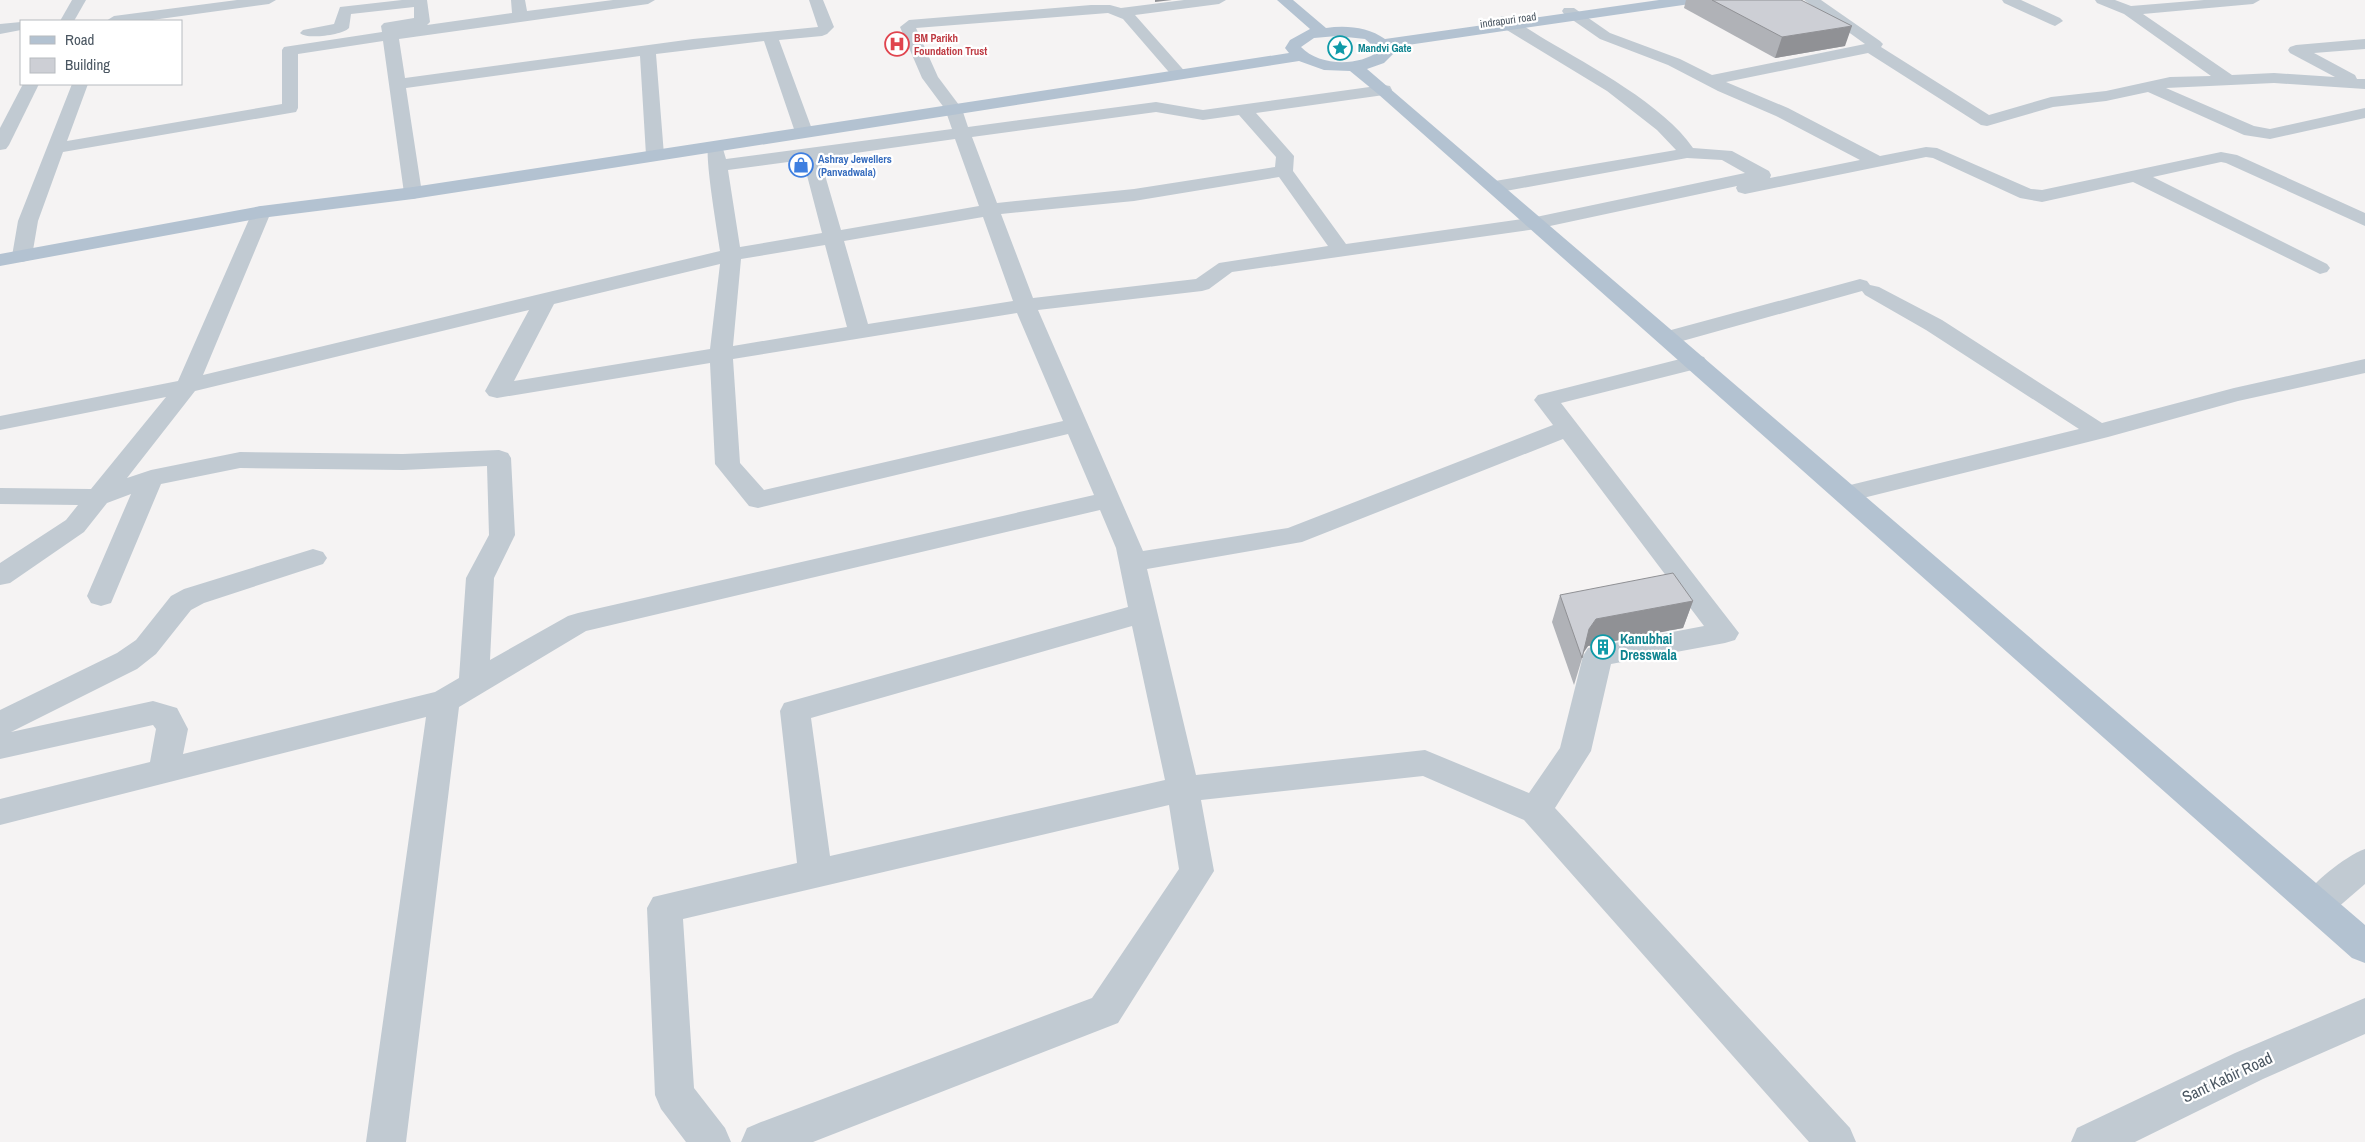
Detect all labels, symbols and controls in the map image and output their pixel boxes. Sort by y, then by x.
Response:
street label: indrapuri road [1479,9,1537,31]
legend [20,20,182,85]
text: Road [65,29,94,50]
hospital icon: BM Parikh Foundation Trust [884,31,910,57]
place label: BM Parikh Foundation Trust [914,31,987,58]
place icon: Mandvi Gate [1327,35,1353,61]
place label: Mandvi Gate [1358,41,1412,55]
text: Building [65,54,110,75]
shop icon: Ashray Jewellers (Panvadwala) [788,152,814,178]
place label: Ashray Jewellers (Panvadwala) [818,152,892,179]
place label: Kanubhai Dresswala [1620,630,1677,664]
building icon: Kanubhai Dresswala [1590,634,1616,660]
street label: Sant Kabir Road [2178,1047,2276,1107]

